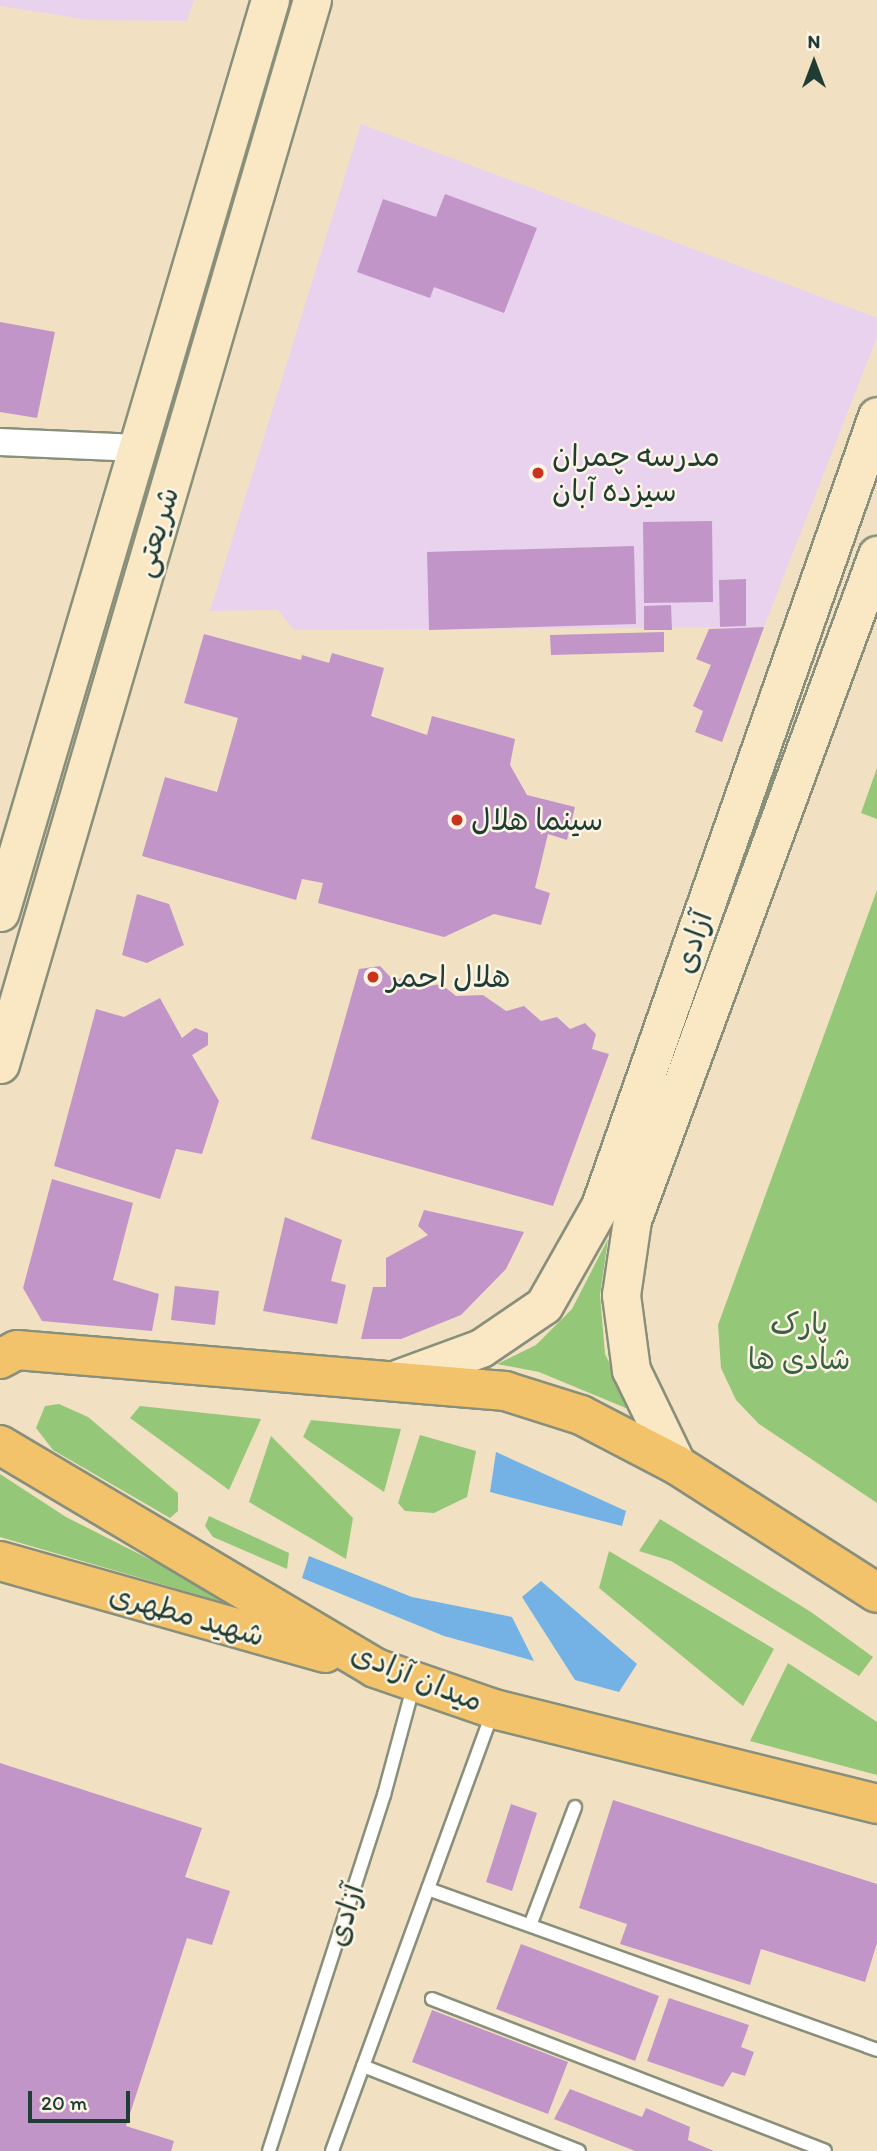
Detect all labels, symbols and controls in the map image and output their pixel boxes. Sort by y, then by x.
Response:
north arrow [779,28,849,98]
text: N [808,30,820,53]
place label: مدرسه چمران سیزده آبان [552,438,720,508]
marker: مدرسه چمران سیزده آبان [530,465,546,481]
street label: شریعتی [125,483,187,581]
place label: سینما هلال [471,802,603,838]
marker: سینما هلال [449,812,465,828]
street label: آزادی [666,906,720,978]
place label: هلال احمر [387,959,510,995]
marker: هلال احمر [365,969,381,985]
park label: پارک شادی ها [748,1306,850,1376]
street label: شهید مطهری [105,1576,269,1654]
street label: میدان آزادی [346,1634,488,1720]
street label: آزادی [318,1879,372,1951]
scale bar [32,2078,133,2122]
text: 20 m [41,2090,87,2115]

